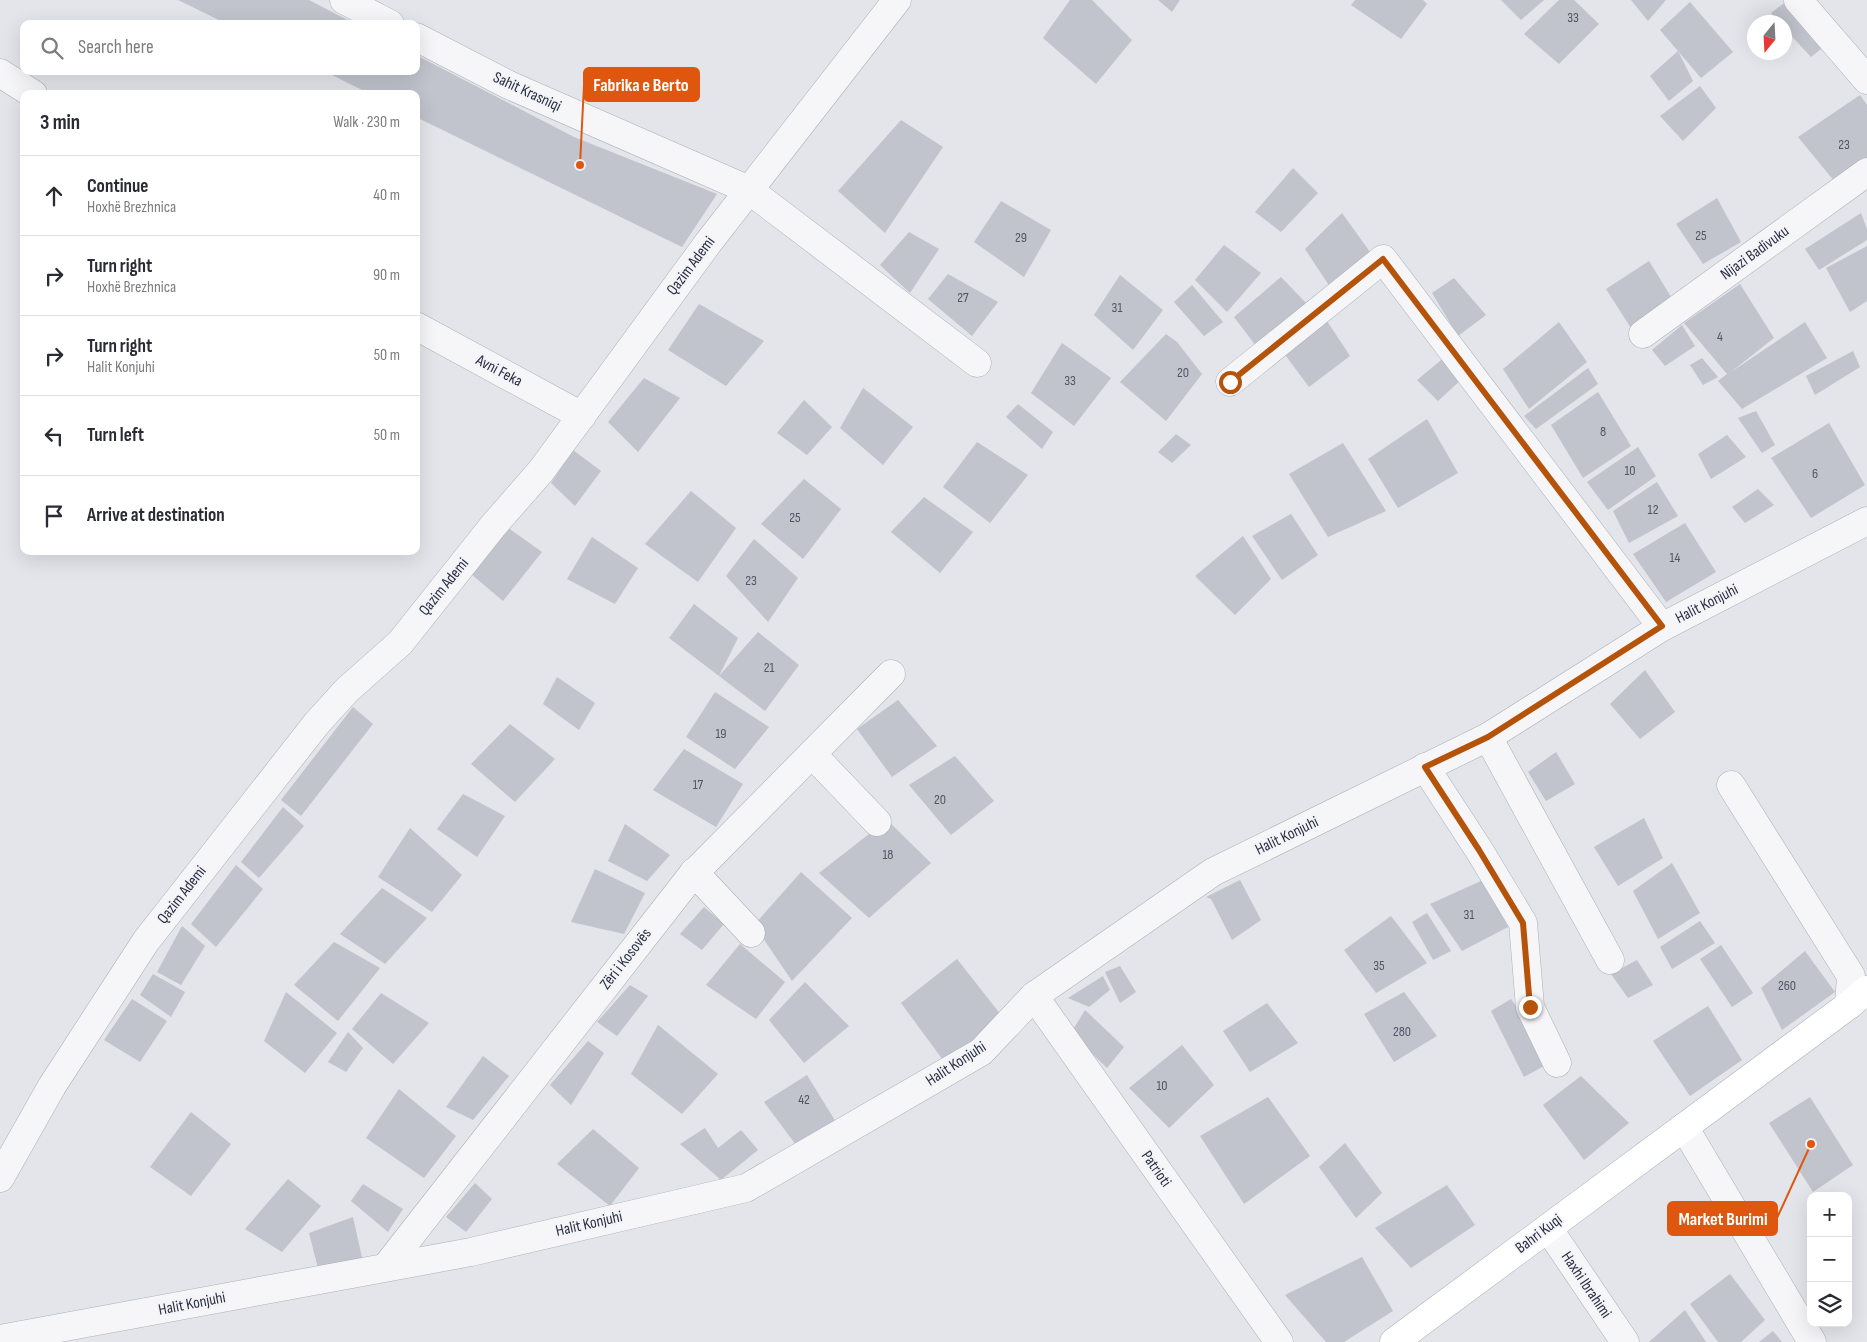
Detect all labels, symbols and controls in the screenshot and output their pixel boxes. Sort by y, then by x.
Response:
house number: 33 [1567,9,1579,26]
north arrow [1747,15,1792,60]
search box [20,20,420,75]
icon: search [38,34,66,62]
text: Search here [78,36,154,59]
street label: Sahit Krasniqi [490,68,564,116]
callout: Fabrika e Berto [584,68,699,101]
text: Fabrika e Berto [593,75,689,96]
text: 3 min [40,110,80,135]
text: Walk · 230 m [333,113,400,132]
house number: 23 [1838,136,1850,153]
text: Continue [87,175,148,198]
icon: ahead [40,182,68,210]
text: 40 m [373,186,400,205]
text: Hoxhë Brezhnica [87,198,176,217]
street label: Nijazi Badivuku [1717,222,1793,284]
house number: 25 [1695,227,1707,244]
house number: 29 [1015,229,1027,246]
street label: Qazim Ademi [663,233,719,299]
text: Turn right [87,255,152,278]
icon: right [40,262,68,290]
text: 90 m [373,266,400,285]
text: Hoxhë Brezhnica [87,278,176,297]
house number: 27 [957,289,969,306]
house number: 31 [1112,299,1122,316]
house number: 4 [1717,328,1723,345]
text: Turn right [87,335,152,358]
icon: right [40,342,68,370]
text: 50 m [374,346,400,365]
street label: Avni Feka [472,350,525,391]
text: Halit Konjuhi [87,358,155,377]
house number: 20 [1177,364,1189,381]
route start [1219,371,1242,394]
house number: 33 [1064,372,1076,389]
icon: left [40,422,68,450]
house number: 8 [1600,423,1606,440]
text: Turn left [87,424,144,447]
text: 50 m [374,426,400,445]
house number: 10 [1624,462,1636,479]
house number: 6 [1812,465,1818,482]
house number: 12 [1648,501,1659,518]
icon: arrive [40,502,68,530]
text: Arrive at destination [87,504,225,527]
house number: 25 [789,509,801,526]
house number: 14 [1670,549,1681,566]
street label: Qazim Ademi [415,554,473,620]
house number: 23 [745,572,757,589]
street label: Halit Konjuhi [1672,580,1742,628]
house number: 21 [764,659,774,676]
house number: 19 [715,725,727,742]
house number: 17 [693,776,704,793]
house number: 20 [934,791,946,808]
street label: Halit Konjuhi [1252,813,1322,859]
house number: 18 [882,846,894,863]
street label: Qazim Ademi [153,862,211,928]
house number: 31 [1464,906,1474,923]
street label: Zëri i Kosovës [596,924,656,993]
house number: 35 [1373,957,1385,974]
house number: 260 [1778,977,1796,994]
route end [1519,996,1542,1019]
house number: 280 [1393,1023,1411,1040]
street label: Halit Konjuhi [922,1038,990,1090]
house number: 10 [1156,1077,1168,1094]
house number: 42 [798,1091,810,1108]
street label: Patrioti [1137,1147,1175,1191]
map controls [1807,1192,1852,1327]
button: + [1807,1192,1852,1237]
callout: Market Burimi [1668,1202,1777,1235]
street label: Halit Konjuhi [554,1207,624,1241]
text: Market Burimi [1678,1209,1768,1230]
street label: Bahri Kuqi [1512,1210,1566,1258]
button: − [1807,1237,1852,1282]
street label: Haxhi Ibrahimi [1557,1248,1615,1322]
button: layers [1807,1282,1852,1327]
street label: Halit Konjuhi [157,1288,227,1320]

